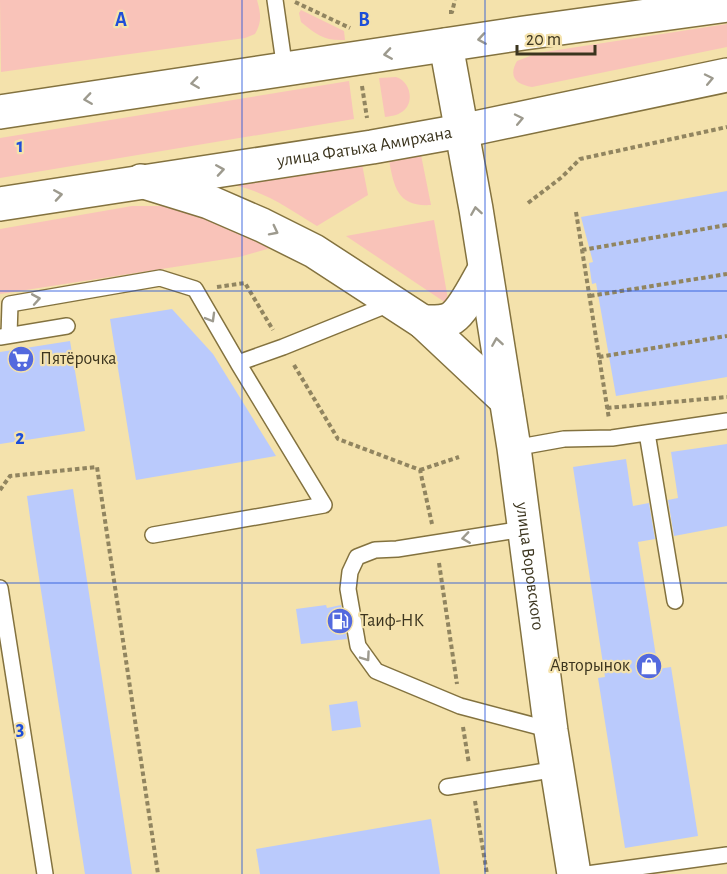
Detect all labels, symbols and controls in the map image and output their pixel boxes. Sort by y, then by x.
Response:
text: A [115,10,127,30]
text: B [358,10,370,30]
scale bar [517,18,595,56]
text: 20 m [526,31,561,49]
one-way arrow [477,33,487,45]
one-way arrow [384,48,393,60]
one-way arrow [704,73,714,86]
one-way arrow [191,77,200,89]
one-way arrow [83,93,92,105]
one-way arrow [513,113,523,126]
street label: улица Фатыха Амирхана [275,124,453,171]
text: 1 [16,136,24,156]
one-way arrow [215,164,224,176]
one-way arrow [52,189,62,202]
one-way arrow [470,207,483,217]
one-way arrow [268,223,279,235]
one-way arrow [31,293,41,306]
one-way arrow [204,312,216,322]
one-way arrow [491,337,503,347]
supermarket icon: Пятёрочка [6,344,36,374]
place label: Пятёрочка [40,350,117,368]
text: 2 [15,428,25,448]
street label: улица Воровского [512,500,547,631]
one-way arrow [461,531,470,543]
fuel station icon: Таиф-НК [325,606,355,636]
place label: Таиф-НК [360,612,424,630]
one-way arrow [359,651,370,662]
shop icon: Авторынок [634,651,664,681]
place label: Авторынок [550,657,631,675]
text: 3 [16,719,24,739]

